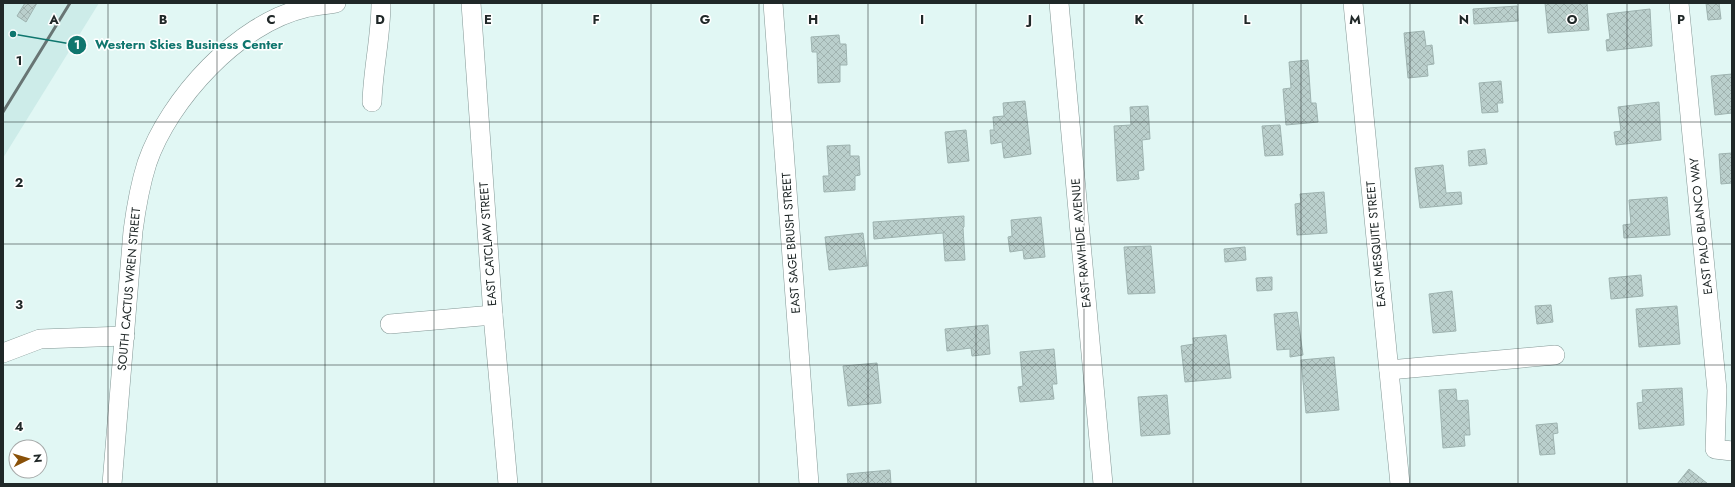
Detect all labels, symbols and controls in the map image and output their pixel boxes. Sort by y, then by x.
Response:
text: A [48,10,59,29]
text: B [159,10,168,29]
text: C [266,10,276,29]
text: D [375,10,385,29]
text: E [484,10,492,29]
text: F [592,10,600,29]
text: G [700,10,711,29]
text: H [808,10,818,29]
text: I [920,10,924,29]
text: J [1025,10,1032,29]
text: K [1134,10,1144,29]
text: L [1244,10,1251,29]
text: M [1349,10,1361,29]
text: N [1459,10,1469,29]
text: O [1567,10,1578,29]
text: P [1677,10,1685,29]
callout: Western Skies Business Center [67,32,291,57]
text: Western Skies Business Center [95,35,284,54]
text: 1 [74,36,80,54]
text: 1 [16,51,22,70]
street label: EAST PALO BLANCO WAY [1685,156,1717,295]
street label: EAST SAGE BRUSH STREET [777,172,805,314]
text: 2 [15,173,23,192]
street label: EAST RAWHIDE AVENUE [1066,177,1096,309]
street label: EAST MESQUITE STREET [1361,180,1390,308]
street label: EAST CATCLAW STREET [475,181,501,307]
street label: SOUTH CACTUS WREN STREET [113,206,145,371]
text: 3 [15,295,23,314]
text: 4 [14,417,24,436]
north arrow [8,439,48,479]
text: N [30,453,46,463]

